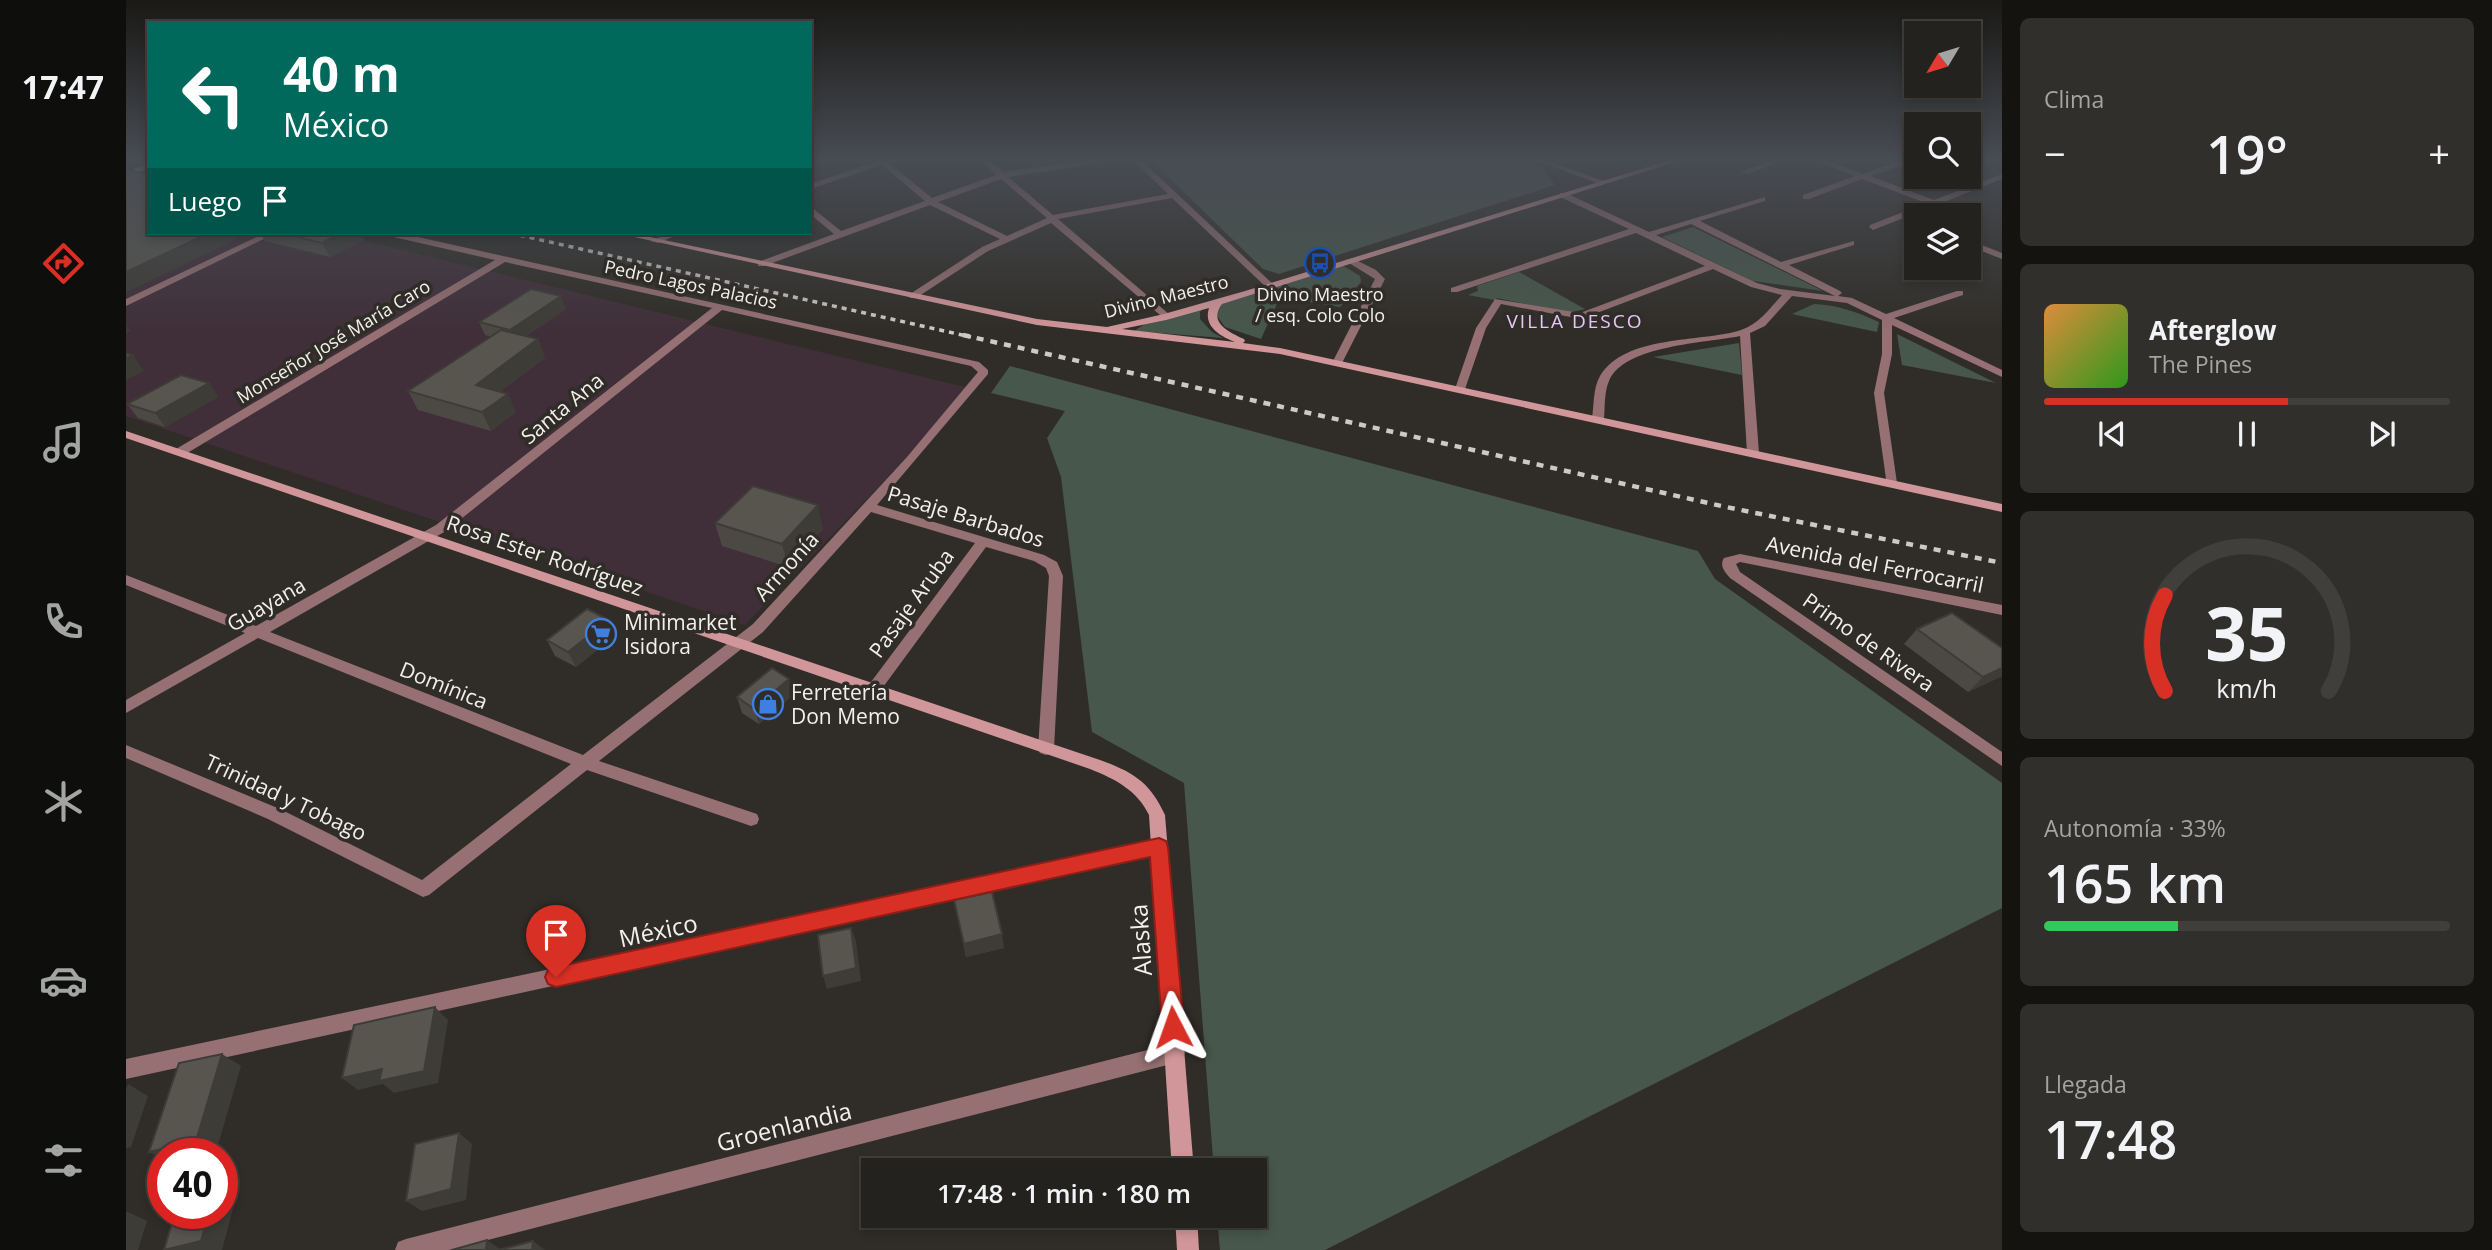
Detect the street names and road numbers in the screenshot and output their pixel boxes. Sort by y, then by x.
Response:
street label: Pedro Lagos Palacios [602,254,780,314]
street label: Divino Maestro [1101,269,1231,323]
street label: Monseñor José María Caro [232,274,434,408]
street label: Santa Ana [515,366,609,450]
street label: Pasaje Barbados [884,479,1048,553]
street label: Rosa Ester Rodríguez [443,508,647,602]
street label: Armonía [748,525,824,607]
street label: Avenida del Ferrocarril [1764,529,1986,599]
street label: Pasaje Aruba [862,543,960,663]
street label: Guayana [222,570,310,638]
street label: Primo de Rivera [1798,586,1940,698]
street label: Domínica [396,655,492,715]
street label: Trinidad y Tobago [201,747,371,847]
street label: Alaska [1121,903,1159,977]
street label: México [616,906,700,954]
street label: Groenlandia [713,1093,855,1159]

